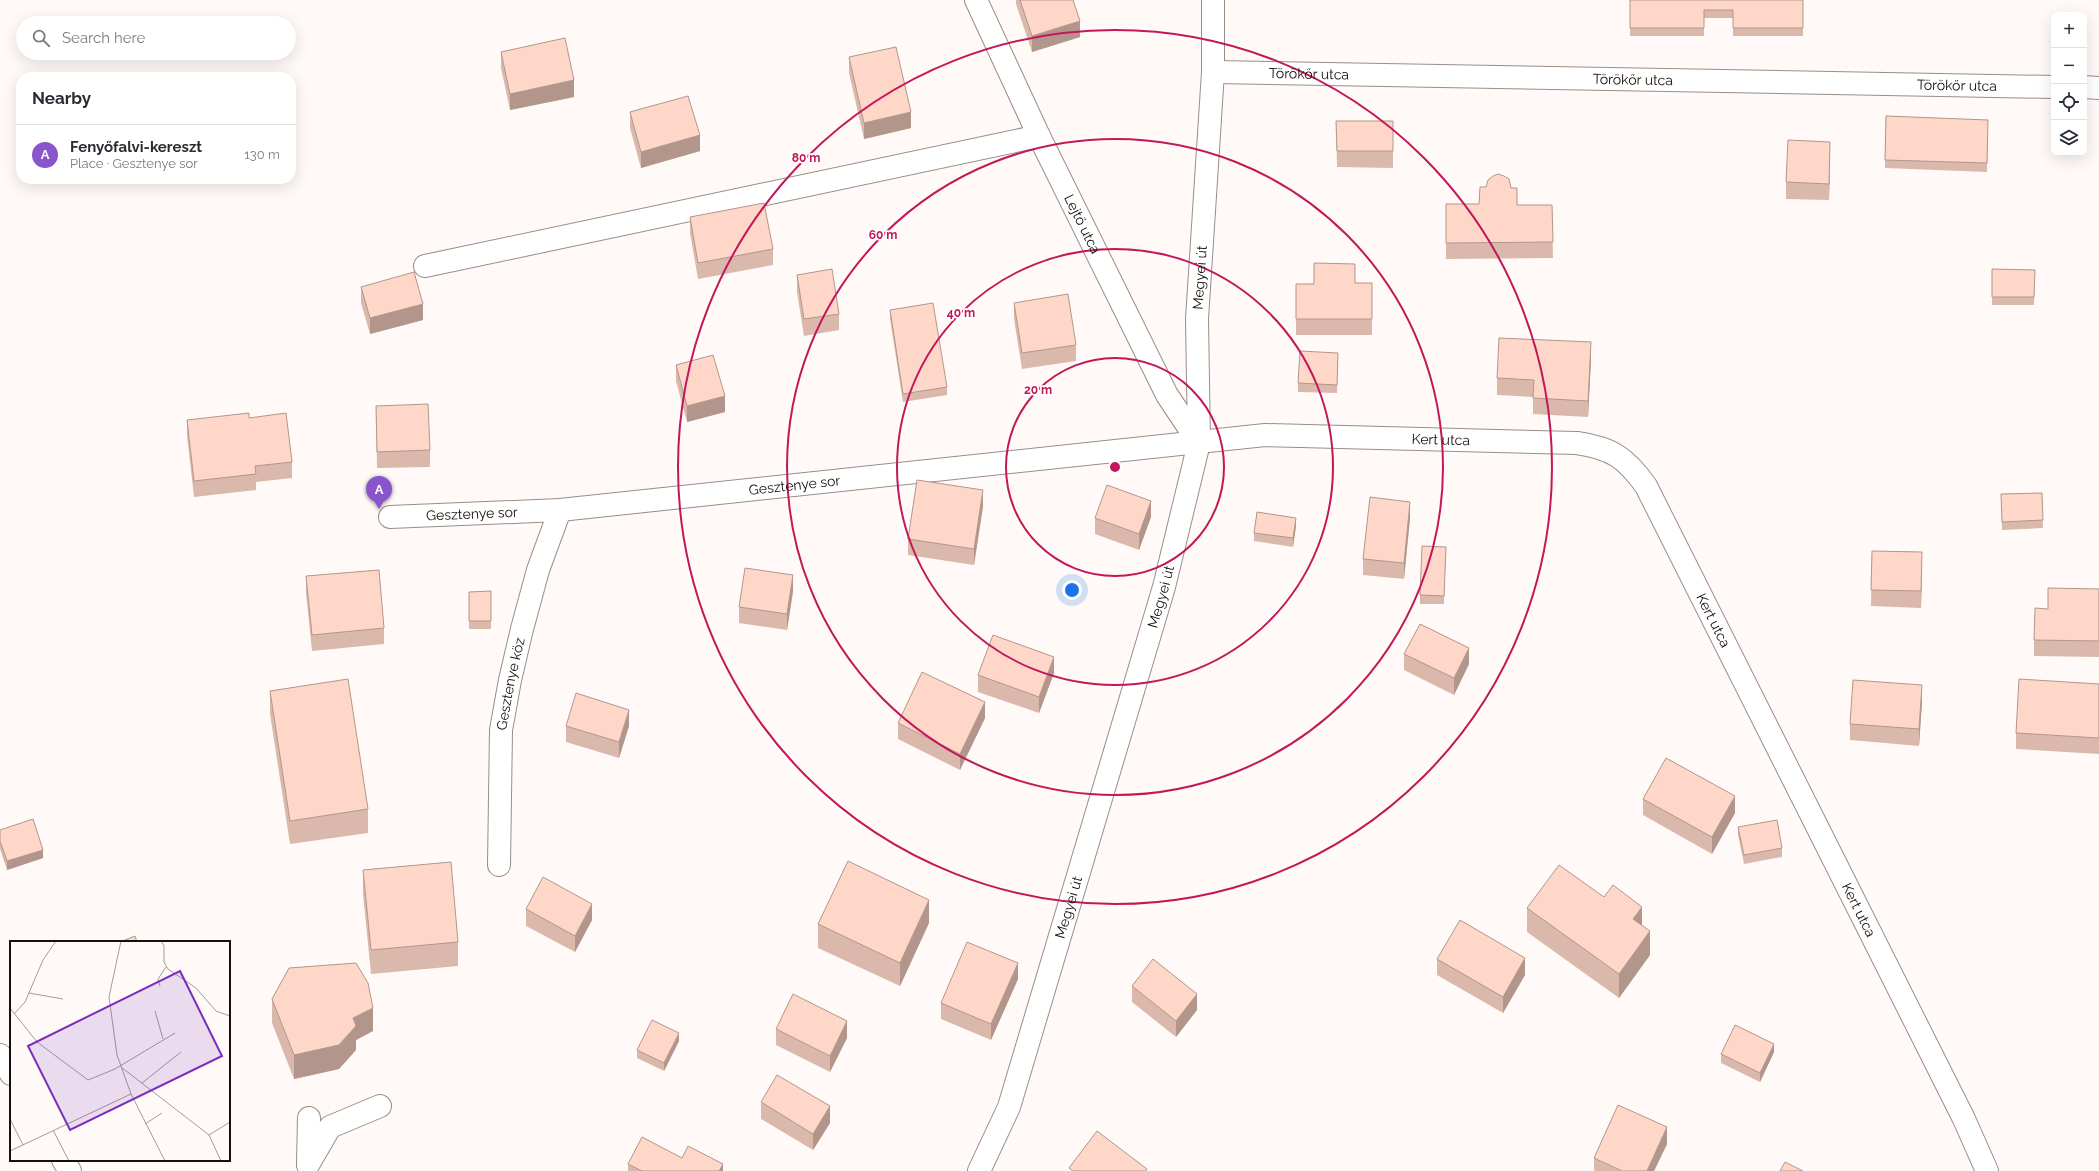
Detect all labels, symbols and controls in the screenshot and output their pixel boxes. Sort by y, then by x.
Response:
map controls [2051,12,2087,156]
button: + [2051,12,2087,48]
search box [16,16,296,60]
icon: search [30,27,52,49]
text: Search here [62,29,145,47]
button: − [2051,48,2087,84]
street label: Törökőr utca [1269,65,1349,82]
street label: Törökőr utca [1593,71,1673,88]
street label: Törökőr utca [1917,77,1997,94]
button: locate [2051,84,2087,120]
text: Nearby [32,88,91,108]
button: layers [2051,120,2087,156]
text: Fenyőfalvi-kereszt [70,138,202,156]
text: A [41,147,49,162]
text: 130 m [244,147,280,162]
text: 80 m [792,151,820,165]
text: Place · Gesztenye sor [70,156,198,171]
street label: Lejtő utca [1061,192,1104,256]
text: 60 m [869,228,897,242]
street label: Megyei út [1190,245,1210,310]
text: 40 m [947,306,975,320]
text: 20 m [1024,383,1052,397]
street label: Kert utca [1412,431,1470,448]
centre of rings [1108,460,1122,474]
street label: Gesztenye sor [748,472,841,498]
pin: A [366,476,392,509]
street label: Gesztenye sor [426,504,518,524]
street label: Megyei út [1144,564,1177,630]
your location [1062,580,1082,600]
street label: Kert utca [1693,591,1734,650]
street label: Gesztenye köz [493,636,528,731]
street label: Megyei út [1052,874,1085,940]
street label: Kert utca [1839,880,1879,939]
inset map [10,941,230,1161]

